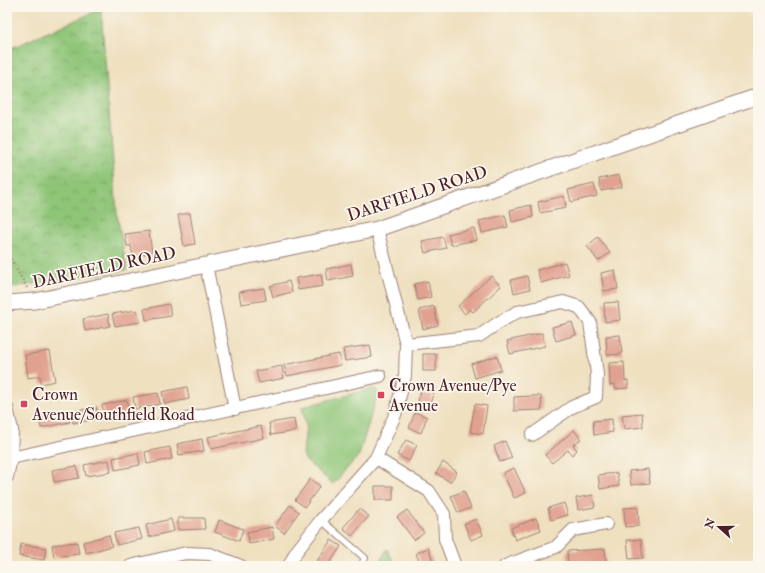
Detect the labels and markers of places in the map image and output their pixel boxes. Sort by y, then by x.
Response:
place label: Crown Avenue/Pye Avenue [388,375,517,416]
place label: Crown Avenue/Southfield Road [31,384,195,425]
marker: Crown Avenue/Pye Avenue [376,390,386,400]
marker: Crown Avenue/Southfield Road [19,399,29,409]

